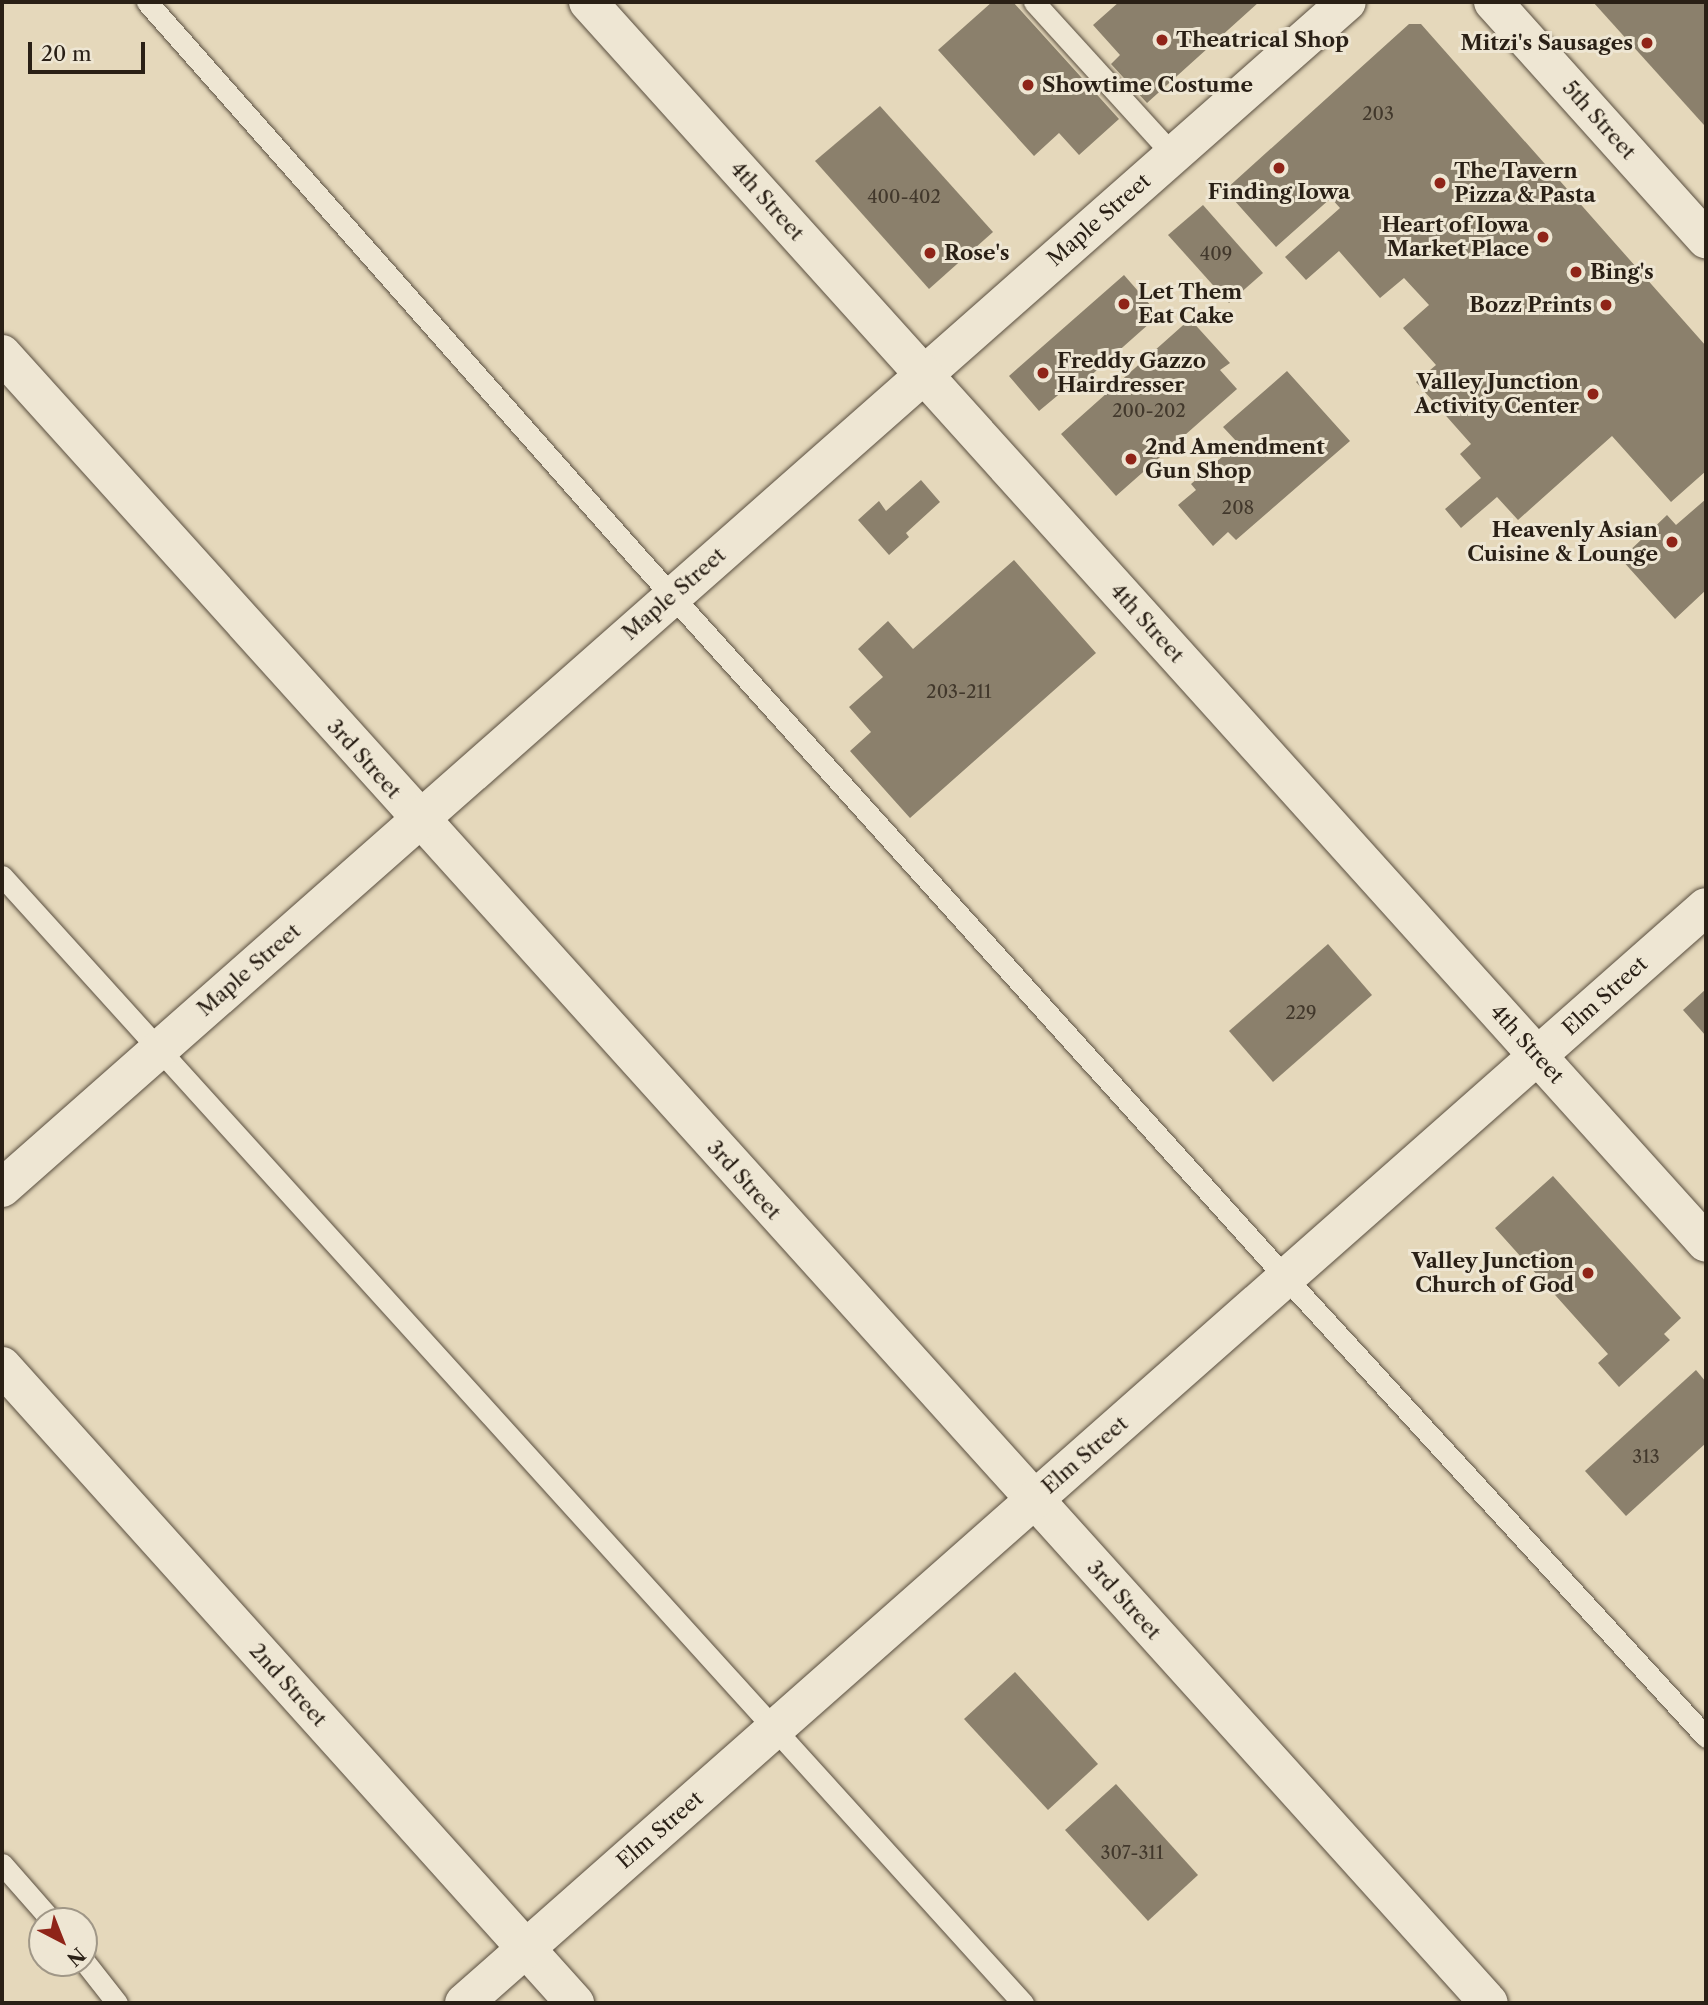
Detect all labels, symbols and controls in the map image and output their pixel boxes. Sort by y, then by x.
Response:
place label: Theatrical Shop [1176,27,1349,53]
scale bar [32,28,149,72]
place label: Mitzi's Sausages [1460,30,1633,56]
marker: Theatrical Shop [1154,32,1170,48]
marker: Mitzi's Sausages [1639,35,1655,51]
text: 20 m [41,41,92,66]
place label: Showtime Costume [1042,72,1253,98]
street label: 5th Street [1557,75,1641,165]
marker: Showtime Costume [1020,77,1036,93]
house number: 203 [1362,103,1394,125]
street label: 4th Street [725,156,809,246]
place label: The Tavern Pizza & Pasta [1454,158,1596,208]
marker: Finding Iowa [1271,160,1287,176]
street label: Maple Street [1042,168,1156,272]
marker: The Tavern Pizza & Pasta [1432,175,1448,191]
place label: Finding Iowa [1208,179,1350,205]
house number: 400-402 [867,186,941,208]
place label: Heart of Iowa Market Place [1381,212,1529,262]
marker: Heart of Iowa Market Place [1535,229,1551,245]
place label: Rose's [944,240,1010,266]
house number: 409 [1200,243,1232,265]
marker: Rose's [922,245,938,261]
place label: Bing's [1590,259,1654,285]
marker: Bing's [1568,264,1584,280]
place label: Let Them Eat Cake [1138,279,1243,329]
place label: Bozz Prints [1469,292,1592,318]
marker: Let Them Eat Cake [1116,296,1132,312]
marker: Bozz Prints [1598,297,1614,313]
place label: Freddy Gazzo Hairdresser [1057,348,1207,398]
marker: Freddy Gazzo Hairdresser [1035,365,1051,381]
place label: Valley Junction Activity Center [1414,369,1579,419]
marker: Valley Junction Activity Center [1585,386,1601,402]
house number: 200-202 [1112,400,1186,422]
place label: 2nd Amendment Gun Shop [1145,434,1325,484]
marker: 2nd Amendment Gun Shop [1123,451,1139,467]
house number: 208 [1222,497,1254,519]
place label: Heavenly Asian Cuisine & Lounge [1467,517,1658,567]
marker: Heavenly Asian Cuisine & Lounge [1664,534,1680,550]
street label: Maple Street [617,542,731,646]
street label: 4th Street [1105,578,1189,668]
house number: 203-211 [926,681,992,703]
street label: 3rd Street [322,714,406,804]
street label: Maple Street [192,918,306,1022]
street label: Elm Street [1557,951,1653,1041]
street label: 4th Street [1485,999,1569,1089]
house number: 229 [1285,1002,1317,1024]
street label: 3rd Street [702,1135,786,1225]
place label: Valley Junction Church of God [1411,1248,1574,1298]
marker: Valley Junction Church of God [1580,1265,1596,1281]
street label: Elm Street [1037,1411,1133,1499]
house number: 313 [1632,1446,1660,1468]
street label: 3rd Street [1082,1555,1166,1645]
street label: 2nd Street [244,1638,332,1732]
street label: Elm Street [612,1786,708,1874]
house number: 307-311 [1100,1842,1164,1864]
north arrow [28,1907,98,1977]
text: N [62,1942,90,1971]

